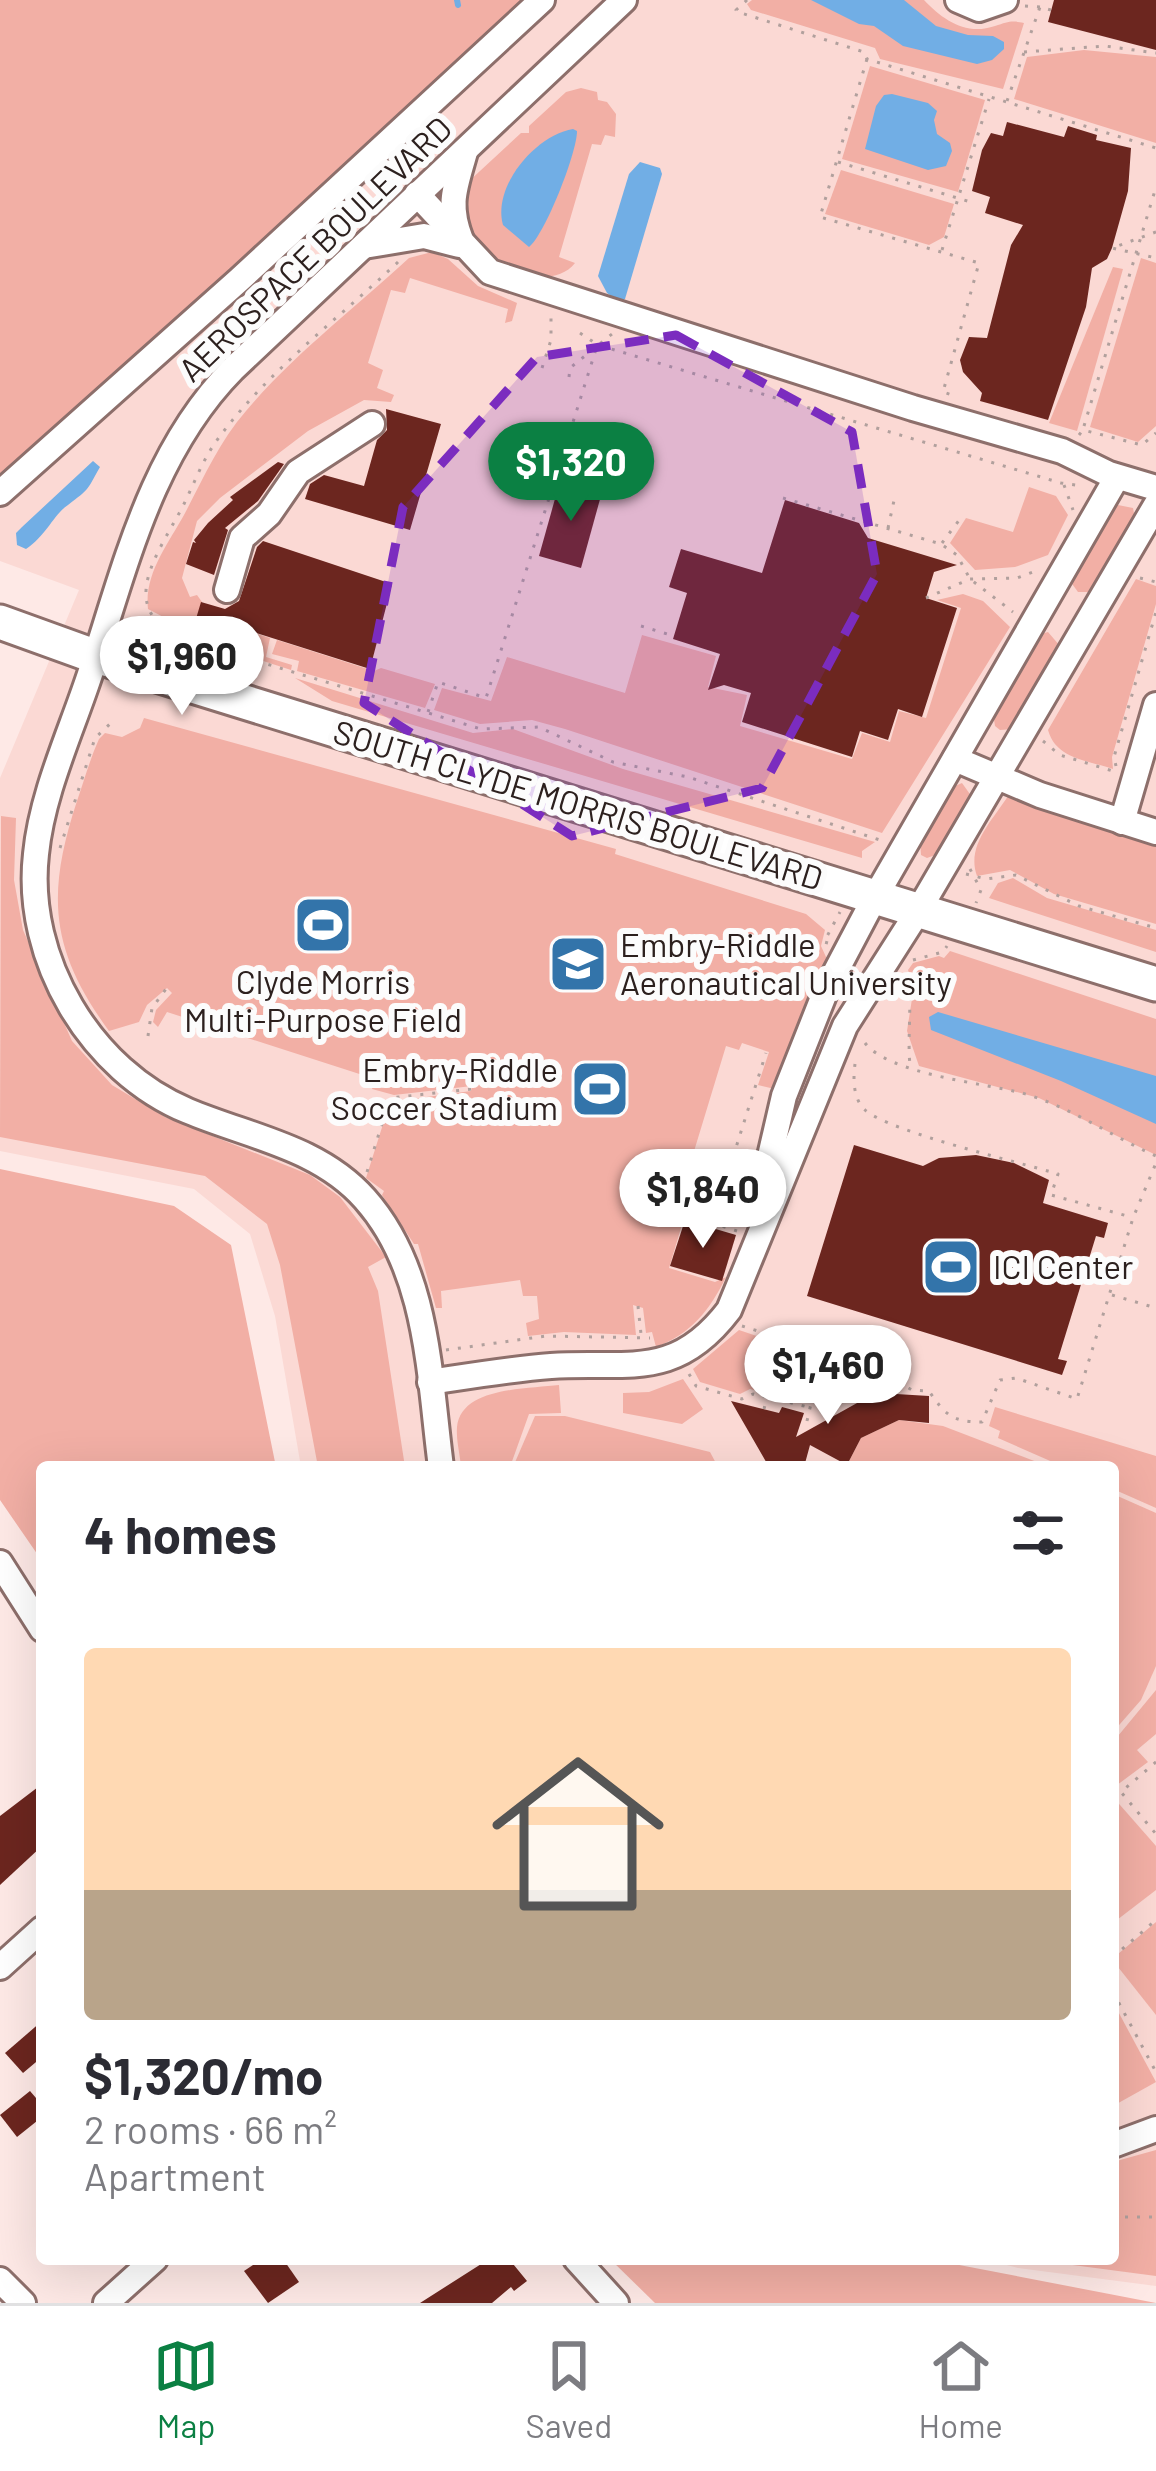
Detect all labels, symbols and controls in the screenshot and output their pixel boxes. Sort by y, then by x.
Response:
street label: AEROSPACE BOULEVARD [170,108,459,389]
pin: $1,320 [473,422,669,524]
text: $1,320 [515,437,627,484]
pin: $1,960 [84,616,280,718]
text: $1,960 [127,631,237,678]
street label: SOUTH CLYDE MORRIS BOULEVARD [329,710,828,898]
sports icon: Clyde Morris Multi-Purpose Field [292,894,354,956]
place label: Embry-Riddle Aeronautical University [620,924,952,1002]
school or university icon: Embry-Riddle Aeronautical University [547,933,609,995]
place label: Clyde Morris Multi-Purpose Field [184,961,462,1039]
place label: Embry-Riddle Soccer Stadium [331,1049,558,1127]
sports icon: Embry-Riddle Soccer Stadium [569,1058,631,1120]
pin: $1,840 [605,1149,801,1251]
text: $1,840 [646,1164,760,1211]
sports icon: ICI Center [920,1236,982,1298]
place label: ICI Center [993,1246,1133,1286]
pin: $1,460 [730,1325,926,1427]
text: $1,460 [771,1340,885,1387]
icon: filters [1005,1500,1071,1566]
text: 4 homes [84,1503,277,1564]
icon: home [470,1726,686,1942]
text: $1,320/mo [84,2044,323,2105]
text: 2 rooms · 66 m² [84,2105,337,2152]
text: Apartment [84,2152,266,2199]
tab: Map [153,2333,219,2445]
tab: Saved [526,2333,612,2445]
tab: Home [919,2333,1003,2445]

